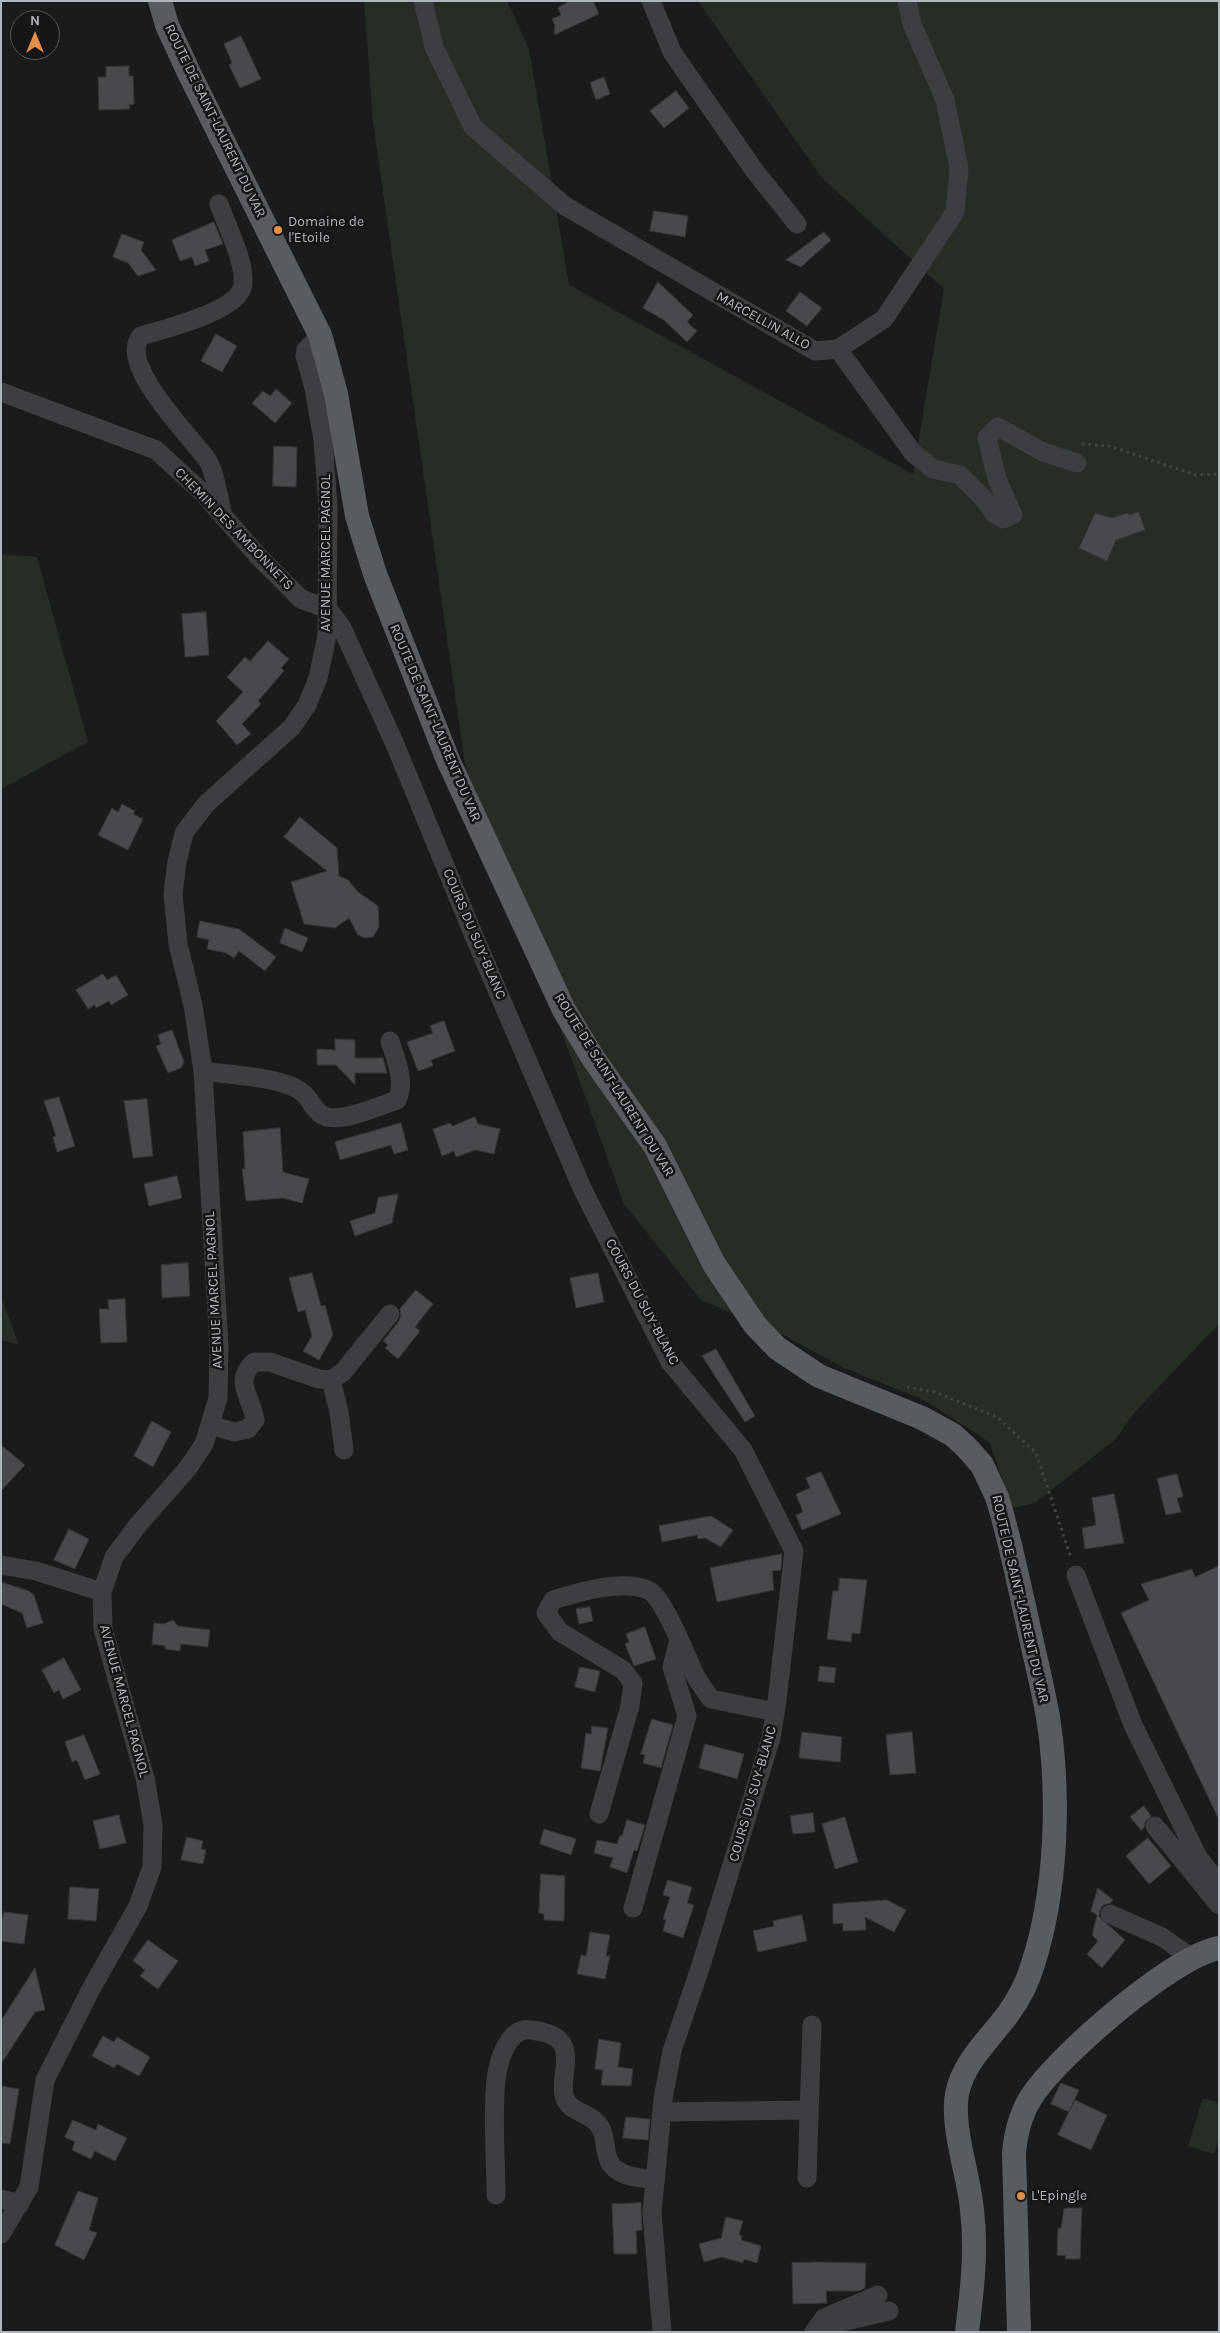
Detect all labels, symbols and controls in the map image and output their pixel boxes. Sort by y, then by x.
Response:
north arrow [10,10,60,60]
text: N [30,12,40,29]
street label: ROUTE DE SAINT-LAURENT DU VAR [161,22,269,220]
place label: Domaine de l'Etoile [288,214,364,246]
marker: Domaine de l'Etoile [272,224,284,236]
street label: MARCELLIN ALLO [713,288,813,354]
street label: CHEMIN DES AMBONNETS [171,464,297,594]
street label: AVENUE MARCEL PAGNOL [318,474,334,632]
street label: ROUTE DE SAINT-LAURENT DU VAR [386,622,484,824]
street label: COURS DU SUY-BLANC [439,866,509,1002]
street label: ROUTE DE SAINT-LAURENT DU VAR [550,990,678,1180]
street label: AVENUE MARCEL PAGNOL [201,1211,227,1369]
street label: COURS DU SUY-BLANC [602,1236,682,1368]
street label: ROUTE DE SAINT-LAURENT DU VAR [988,1493,1052,1705]
street label: AVENUE MARCEL PAGNOL [96,1623,152,1779]
street label: COURS DU SUY-BLANC [726,1724,780,1864]
place label: L'Epingle [1031,2188,1087,2204]
marker: L'Epingle [1015,2190,1027,2202]

